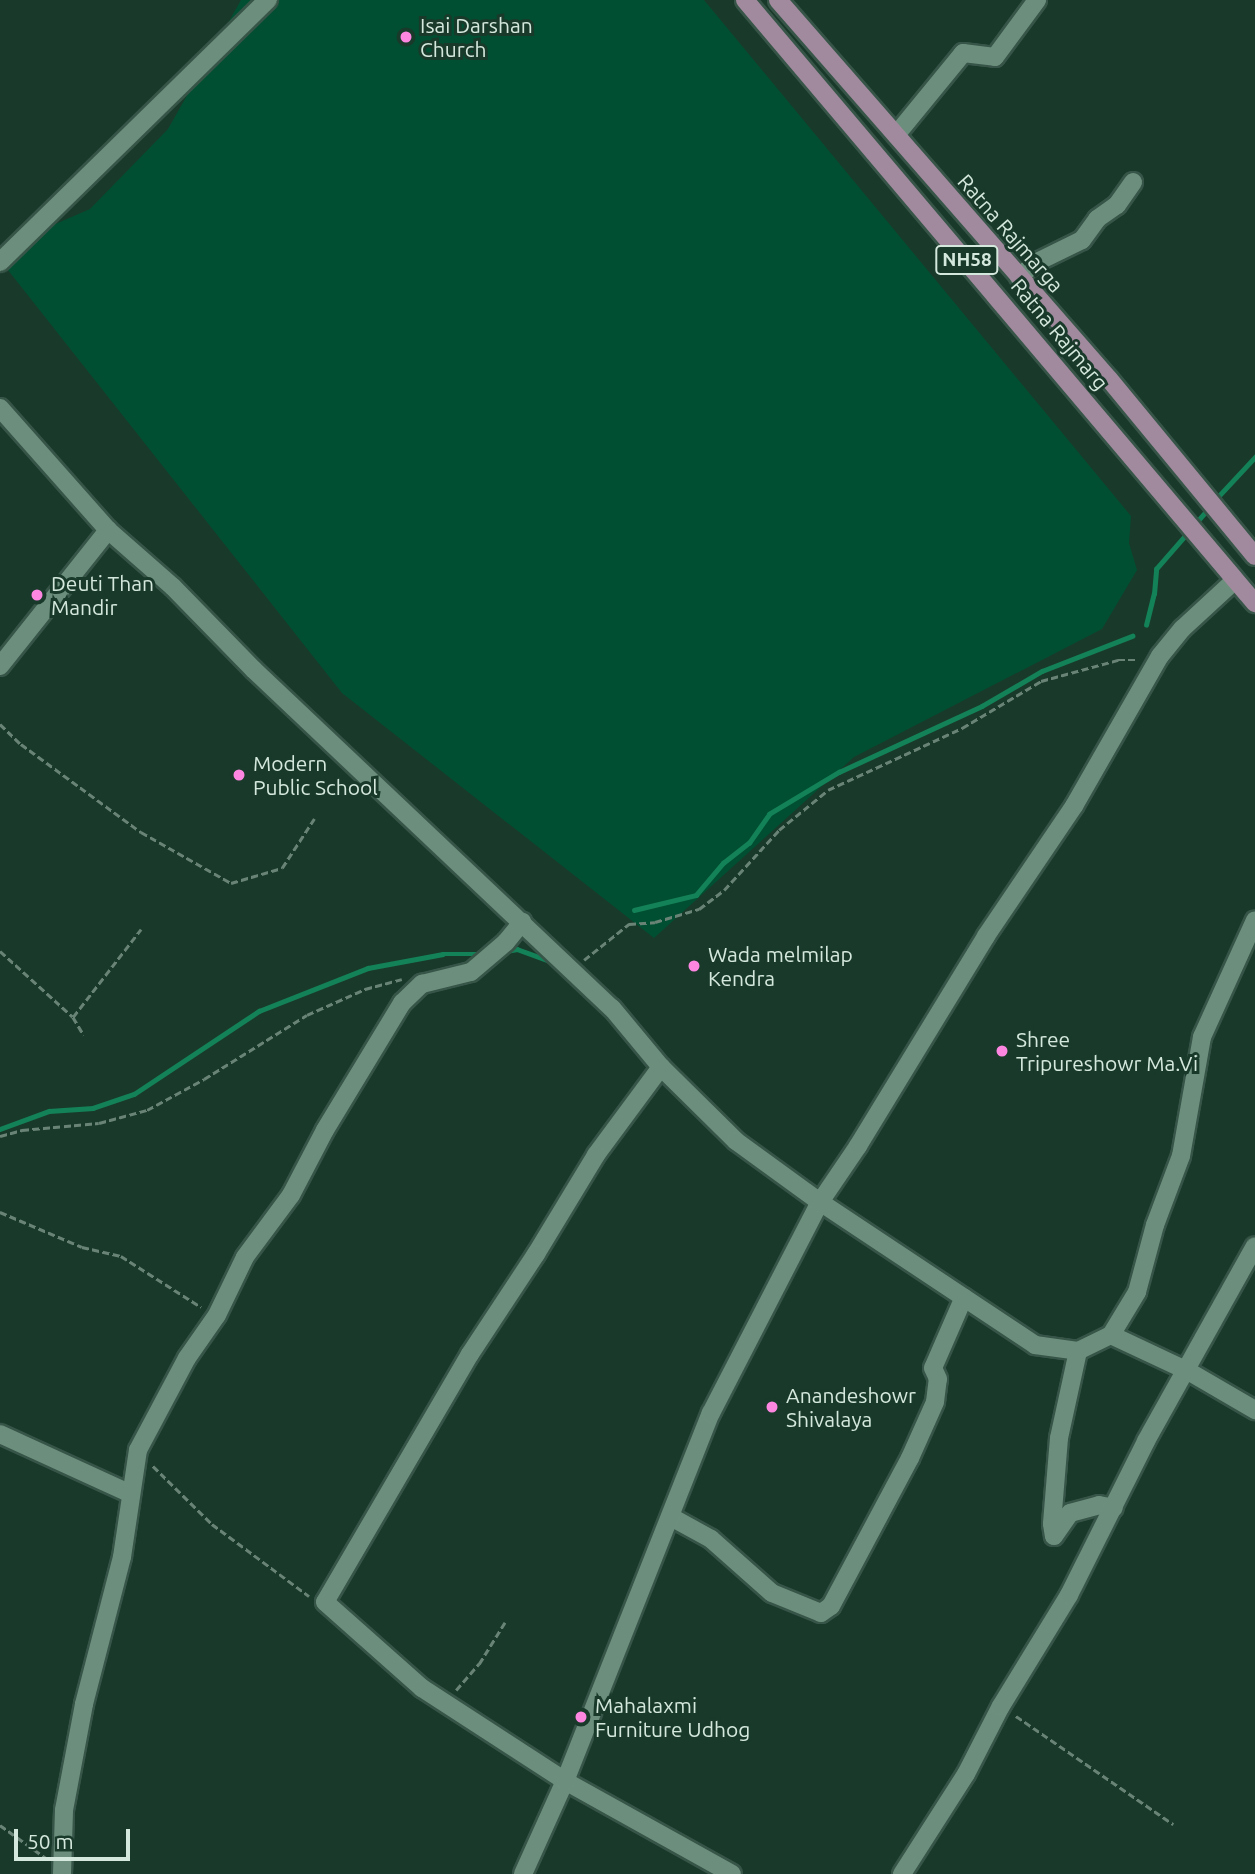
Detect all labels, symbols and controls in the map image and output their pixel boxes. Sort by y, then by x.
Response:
place label: Isai Darshan Church [420,12,533,62]
marker: Isai Darshan Church [398,29,414,45]
street label: Ratna Rajmarga [953,169,1069,297]
road number: NH58 [934,244,1000,276]
street label: Ratna Rajmarg [1006,273,1114,395]
place label: Deuti Than Mandir [51,570,154,620]
marker: Deuti Than Mandir [29,587,45,603]
place label: Modern Public School [253,750,378,800]
marker: Modern Public School [231,767,247,783]
place label: Wada melmilap Kendra [708,941,853,991]
marker: Wada melmilap Kendra [686,958,702,974]
place label: Shree Tripureshowr Ma.Vi [1016,1026,1198,1076]
marker: Shree Tripureshowr Ma.Vi [994,1043,1010,1059]
place label: Anandeshowr Shivalaya [786,1382,916,1432]
marker: Anandeshowr Shivalaya [764,1399,780,1415]
place label: Mahalaxmi Furniture Udhog [595,1692,750,1742]
marker: Mahalaxmi Furniture Udhog [573,1709,589,1725]
scale bar [18,1814,133,1858]
text: 50 m [27,1829,74,1853]

